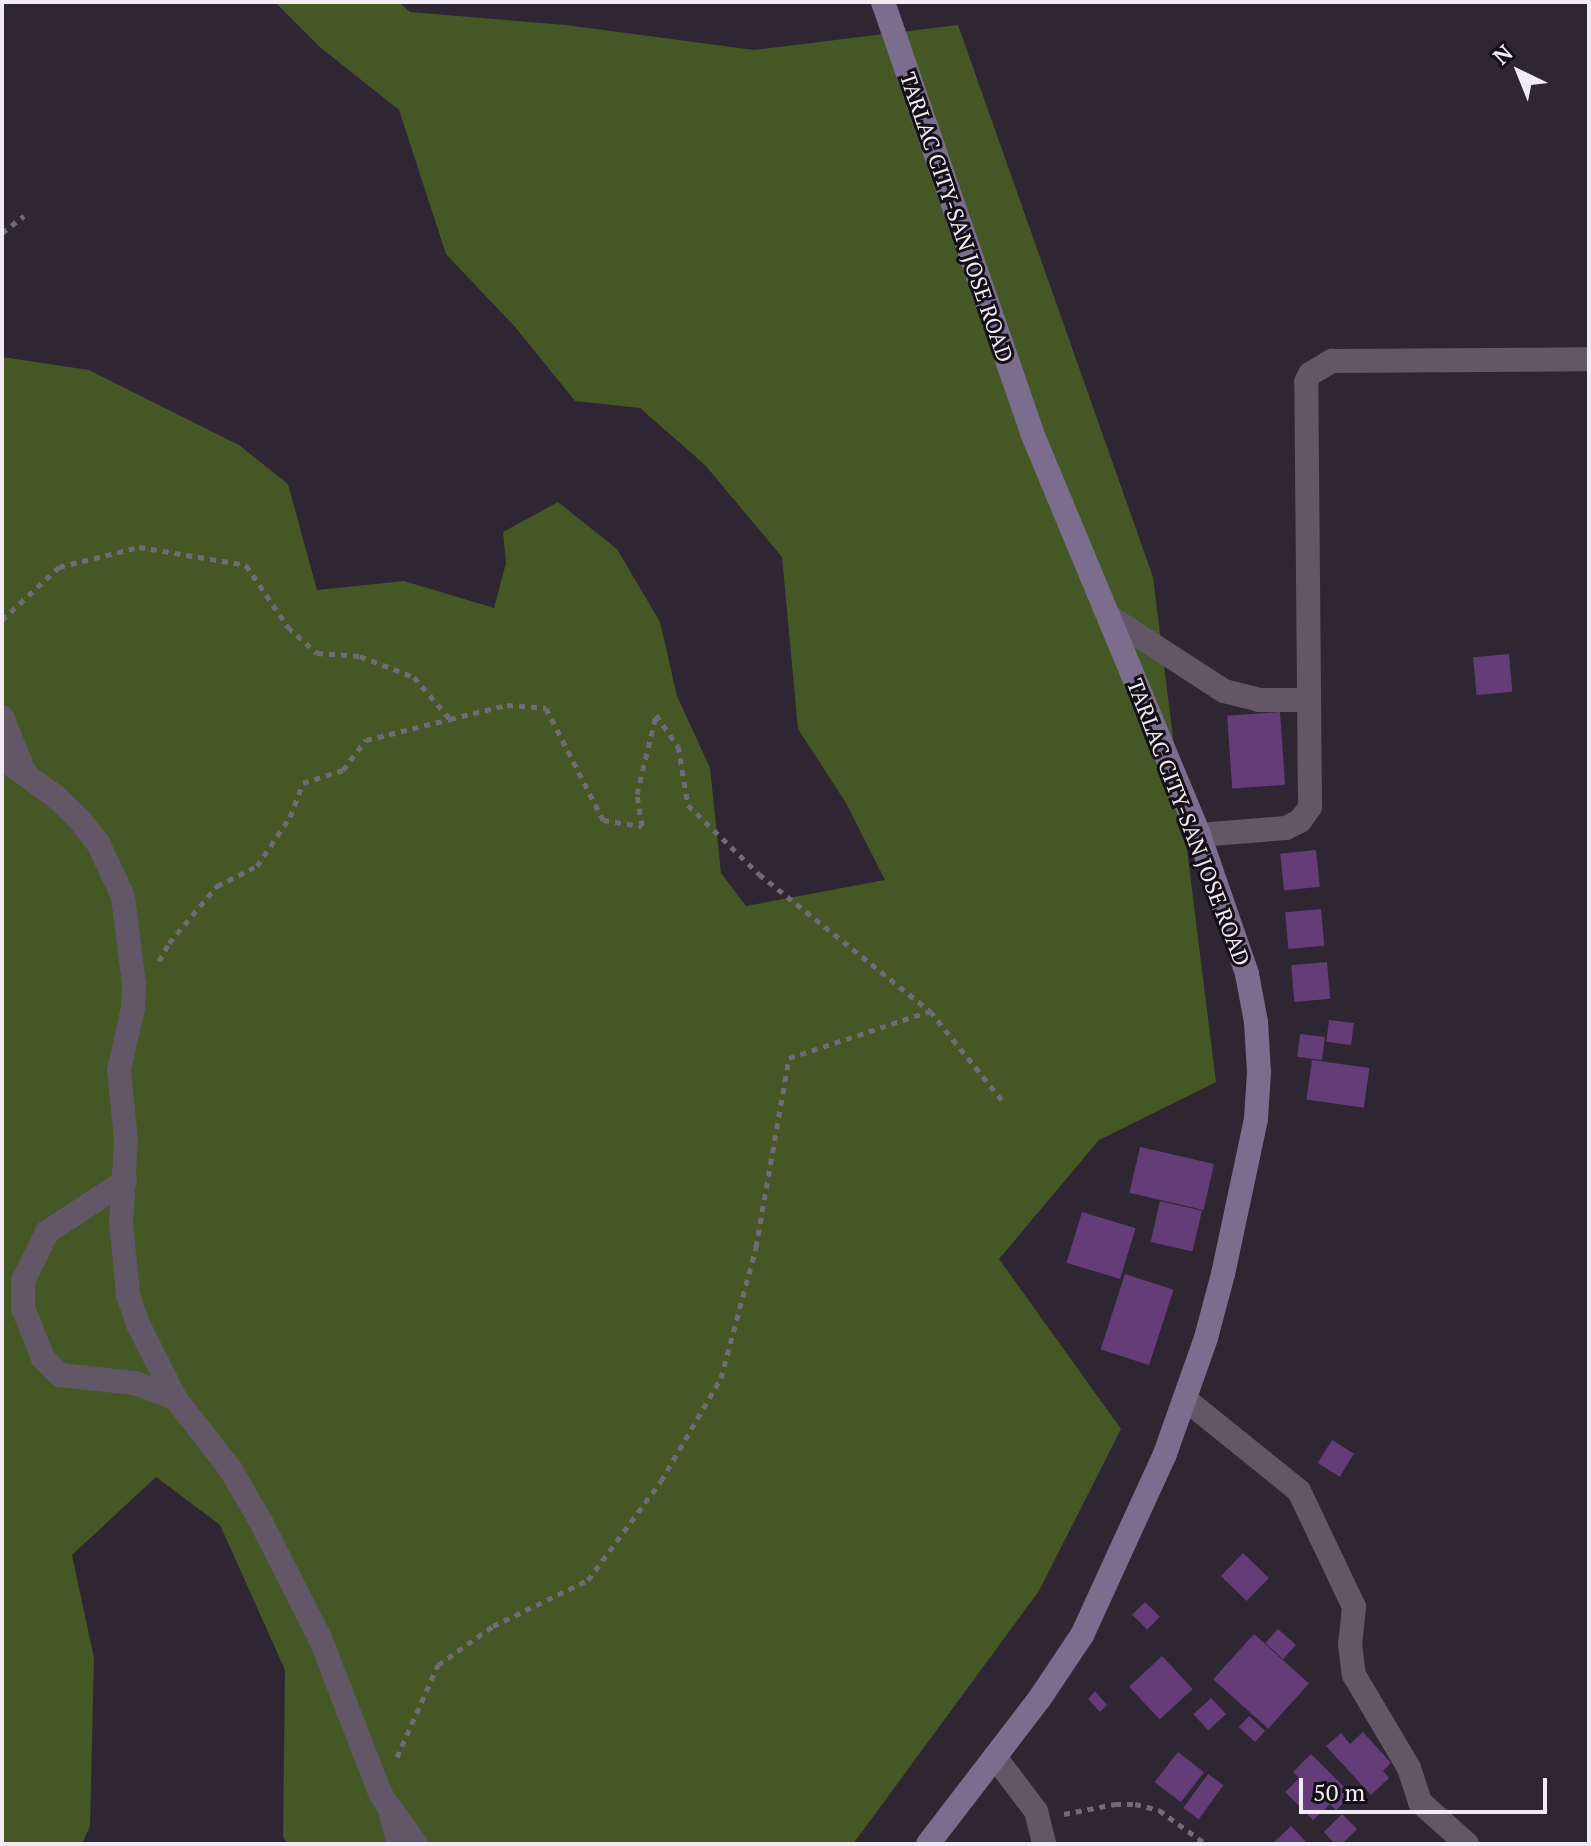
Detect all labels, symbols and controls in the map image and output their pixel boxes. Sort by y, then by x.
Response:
north arrow [1479,32,1559,112]
text: N [1486,38,1518,70]
street label: TARLAC CITY-SAN JOSE ROAD [895,68,1019,366]
street label: TARLAC CITY-SAN JOSE ROAD [1122,675,1256,969]
scale bar [1303,1762,1551,1812]
text: 50 m [1313,1776,1365,1808]

